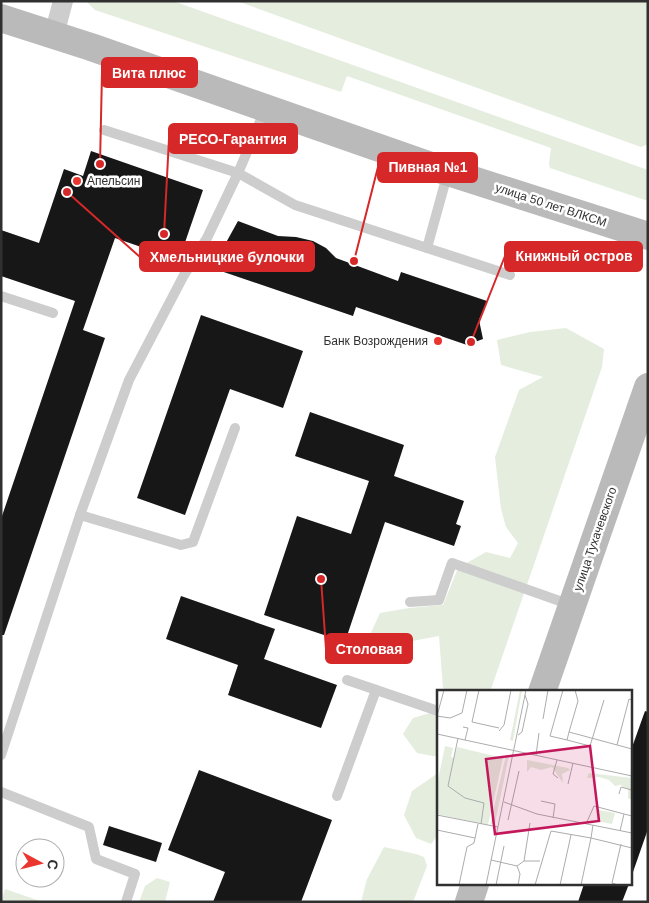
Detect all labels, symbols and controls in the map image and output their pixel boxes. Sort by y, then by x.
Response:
callout: Вита плюс [102,58,197,87]
text: Вита плюс [112,65,186,81]
callout: РЕСО-Гарантия [169,124,297,153]
text: РЕСО-Гарантия [179,131,287,147]
callout: Пивная №1 [378,153,477,182]
text: Пивная №1 [389,159,468,175]
place label: Апельсин [87,174,140,188]
marker: Апельсин [71,175,83,187]
street label: улица 50 лет ВЛКСМ [494,180,608,230]
callout: Хмельницкие булочки [140,242,314,271]
callout: Книжный остров [505,242,642,271]
text: Книжный остров [515,248,633,264]
text: Хмельницкие булочки [150,249,304,265]
place label: Банк Возрождения [323,334,428,348]
marker: Банк Возрождения [432,335,444,347]
street label: улица Тухачевского [571,485,620,593]
callout: Столовая [326,634,412,663]
text: Столовая [336,641,402,657]
inset map [437,690,632,886]
north arrow [15,838,65,888]
text: С [44,859,61,871]

